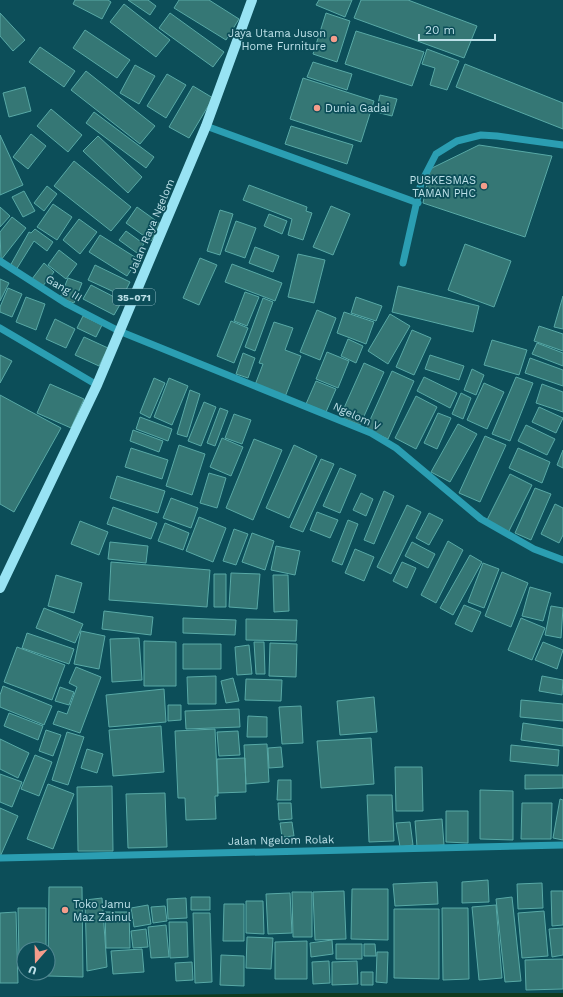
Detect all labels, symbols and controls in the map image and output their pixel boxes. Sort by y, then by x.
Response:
scale bar [419,16,495,42]
text: 20 m [425,23,455,37]
place label: Jaya Utama Juson Home Furniture [228,27,326,53]
marker: Jaya Utama Juson Home Furniture [329,34,339,44]
place label: Dunia Gadai [325,102,389,115]
marker: Dunia Gadai [312,103,322,113]
place label: PUSKESMAS TAMAN PHC [410,174,476,200]
street label: Jalan Raya Ngelom [126,177,177,275]
marker: PUSKESMAS TAMAN PHC [479,181,489,191]
street label: Gang III [43,272,84,304]
road number: 35-071 [113,289,155,305]
street label: Ngelom V [331,400,383,433]
street label: Jalan Ngelom Rolak [228,833,334,848]
place label: Toko Jamu Maz Zainul [73,898,132,924]
marker: Toko Jamu Maz Zainul [60,905,70,915]
north arrow [16,941,56,981]
text: U [27,962,39,977]

